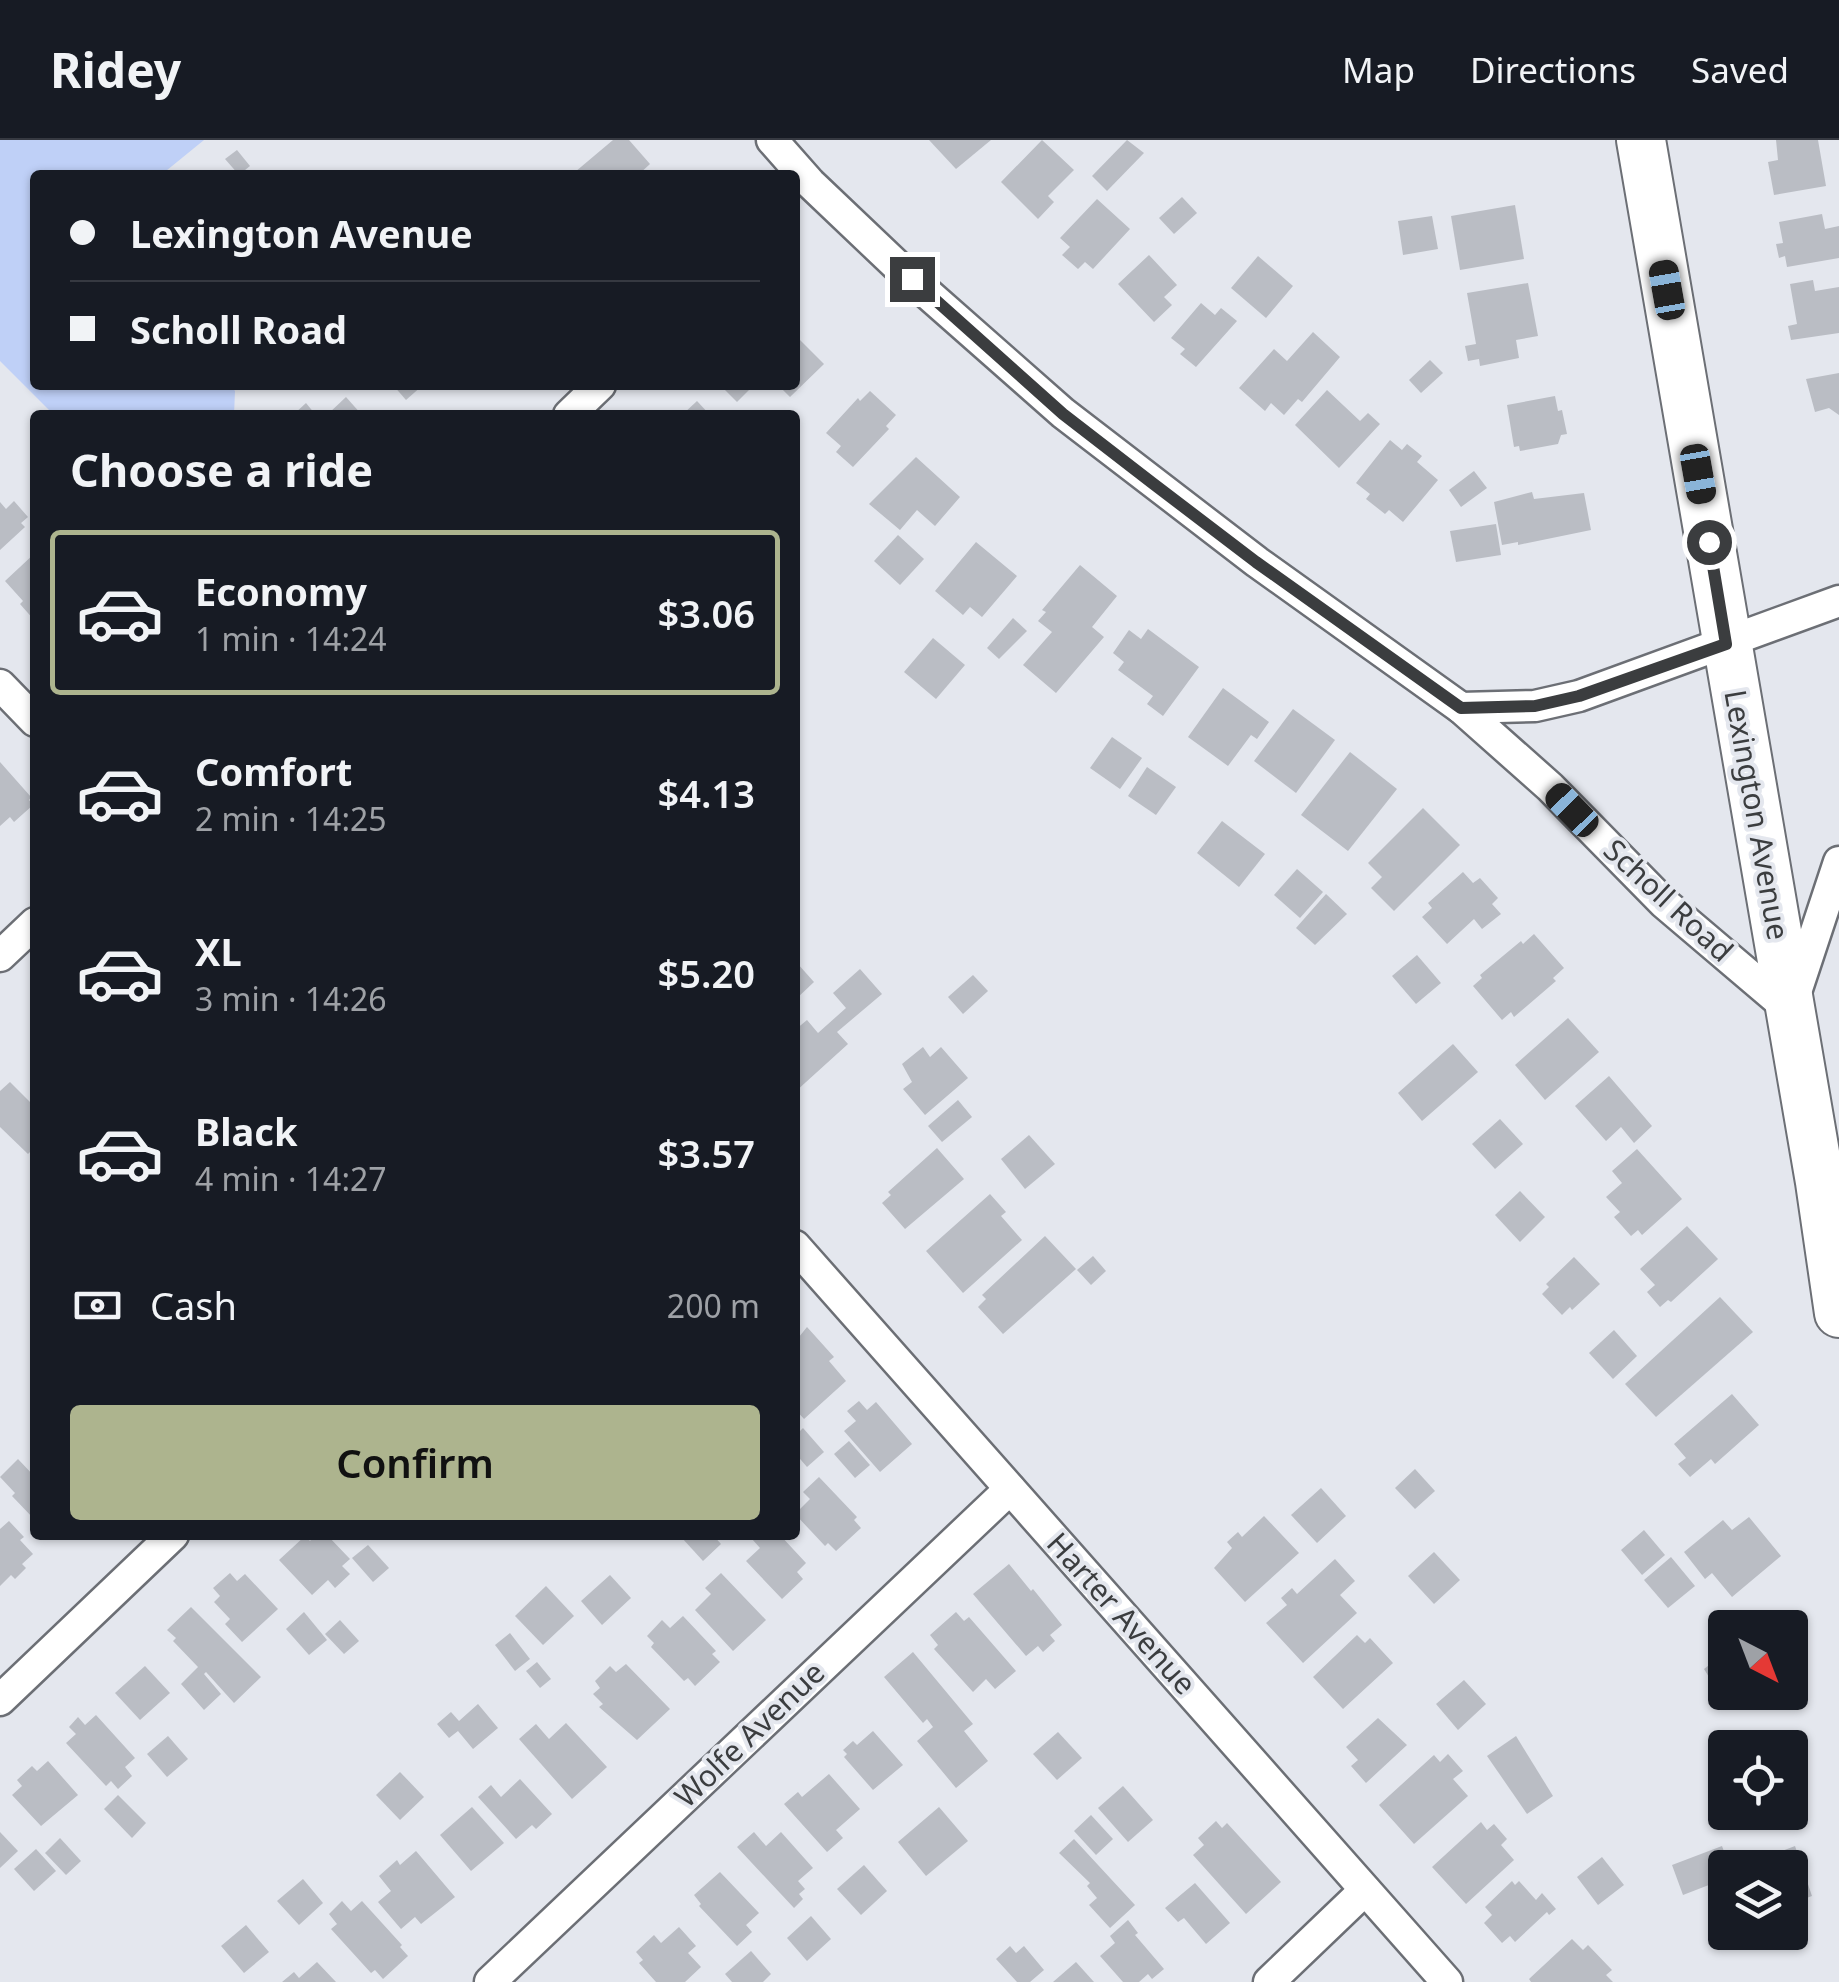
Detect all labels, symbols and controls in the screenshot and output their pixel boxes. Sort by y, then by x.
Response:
text: Ridey [50,37,181,102]
text: Map [1342,46,1415,93]
text: Directions [1470,46,1636,93]
text: Saved [1691,46,1789,93]
text: Lexington Avenue [130,207,473,259]
route end [890,257,935,302]
car [1647,258,1687,322]
text: Scholl Road [130,303,347,355]
text: Choose a ride [70,439,373,500]
car [1678,442,1718,506]
route start [1687,520,1732,565]
text: Economy [195,565,367,617]
icon: car [75,568,165,658]
text: $3.06 [658,587,755,639]
text: 1 min · 14:24 [195,617,387,660]
street label: Lexington Avenue [1715,686,1800,943]
text: Comfort [195,745,352,797]
icon: car [75,748,165,838]
text: $4.13 [658,767,755,819]
car [1540,778,1604,842]
text: 2 min · 14:25 [195,797,387,840]
street label: Scholl Road [1595,829,1743,970]
text: XL [195,925,242,977]
icon: car [75,928,165,1018]
text: $5.20 [658,947,755,999]
text: 3 min · 14:26 [195,977,387,1020]
text: Black [195,1105,298,1157]
icon: car [75,1108,165,1198]
text: $3.57 [658,1127,755,1179]
text: 4 min · 14:27 [195,1157,387,1200]
icon: cash [70,1278,125,1333]
text: Cash [150,1279,237,1331]
text: 200 m [667,1284,760,1327]
button: Confirm [70,1405,760,1520]
street label: Harter Avenue [1038,1523,1206,1703]
north arrow [1708,1610,1808,1710]
map controls [1708,1610,1808,1950]
street label: Wolfe Avenue [665,1652,833,1816]
button: locate [1708,1730,1808,1830]
button: layers [1708,1850,1808,1950]

